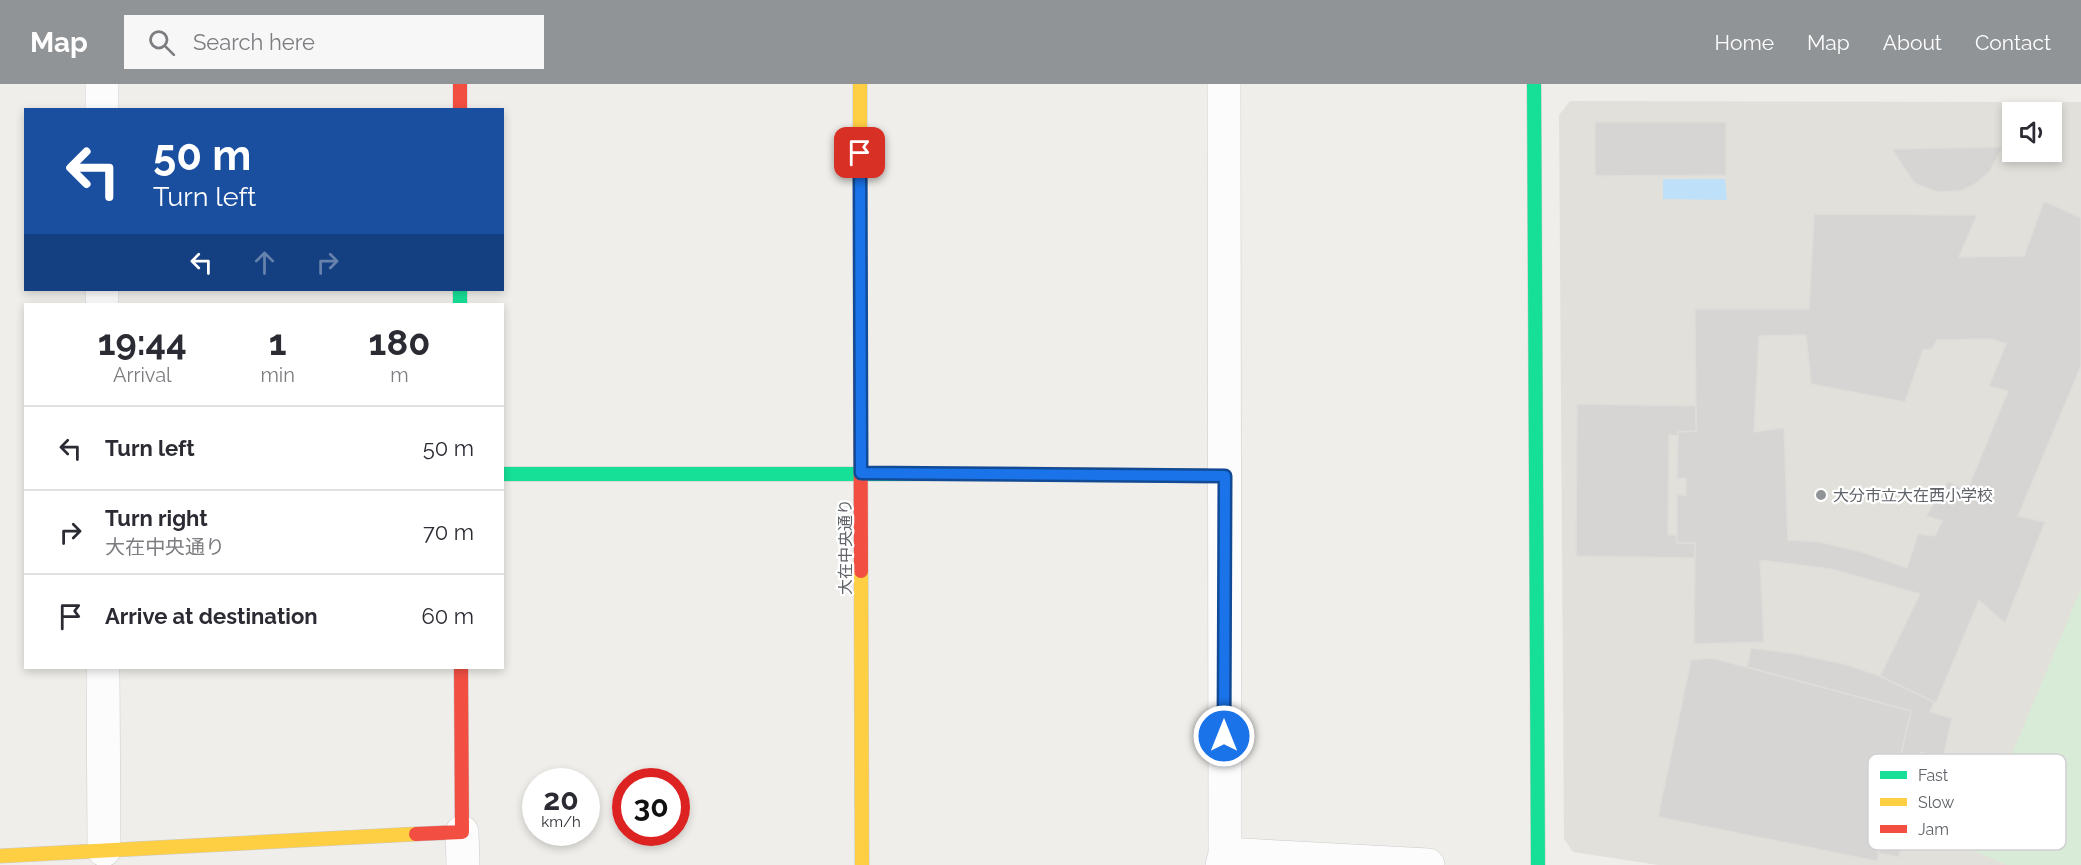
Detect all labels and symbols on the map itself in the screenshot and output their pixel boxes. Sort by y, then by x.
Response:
pin [834,127,885,178]
place label: 大分市立大在西小学校 [1833,486,1993,505]
marker: 大分市立大在西小学校 [1814,488,1828,502]
street label: 大在中央通り [836,499,855,595]
position arrow [1192,704,1256,768]
legend [1868,754,2066,850]
text: Fast [1918,766,1949,785]
speed limit sign: 30 [612,768,690,846]
text: Slow [1918,793,1954,812]
text: Jam [1918,820,1949,839]

